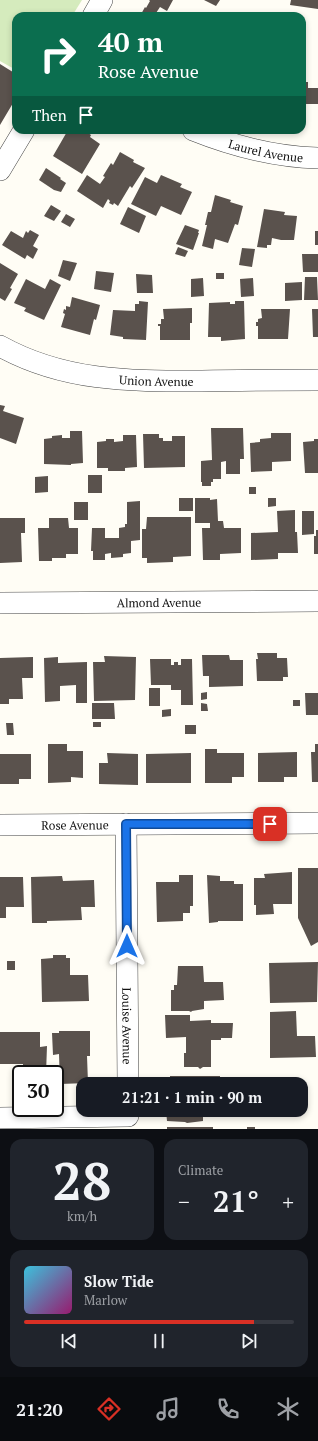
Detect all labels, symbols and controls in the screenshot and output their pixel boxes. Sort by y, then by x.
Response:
text: 40 m [98,23,163,60]
icon: right [32,28,84,80]
text: Rose Avenue [98,59,199,83]
icon: arrive [75,104,97,126]
text: Then [32,105,67,125]
street label: Laurel Avenue [227,136,304,165]
street label: Union Avenue [119,372,194,389]
street label: Almond Avenue [117,594,201,610]
pin [253,807,287,841]
icon: arrive [259,813,281,835]
street label: Rose Avenue [41,817,109,832]
position arrow [106,925,148,967]
street label: Louise Avenue [120,987,135,1065]
speed limit sign: 30 [12,1065,64,1117]
text: 21:21 · 1 min · 90 m [122,1087,262,1107]
text: 28 [53,1146,111,1215]
text: Climate [178,1161,223,1179]
text: 21° [213,1181,259,1221]
text: − [178,1187,190,1216]
text: + [282,1187,294,1216]
text: km/h [67,1207,97,1225]
text: Slow Tide [84,1271,154,1291]
text: Marlow [84,1291,127,1309]
icon: previous [58,1330,80,1352]
icon: pause [148,1330,170,1352]
icon: next [238,1330,260,1352]
icon: directions [95,1395,123,1423]
icon: music [154,1395,182,1423]
icon: phone [214,1395,242,1423]
icon: climate [274,1395,302,1423]
text: 21:20 [16,1397,63,1421]

